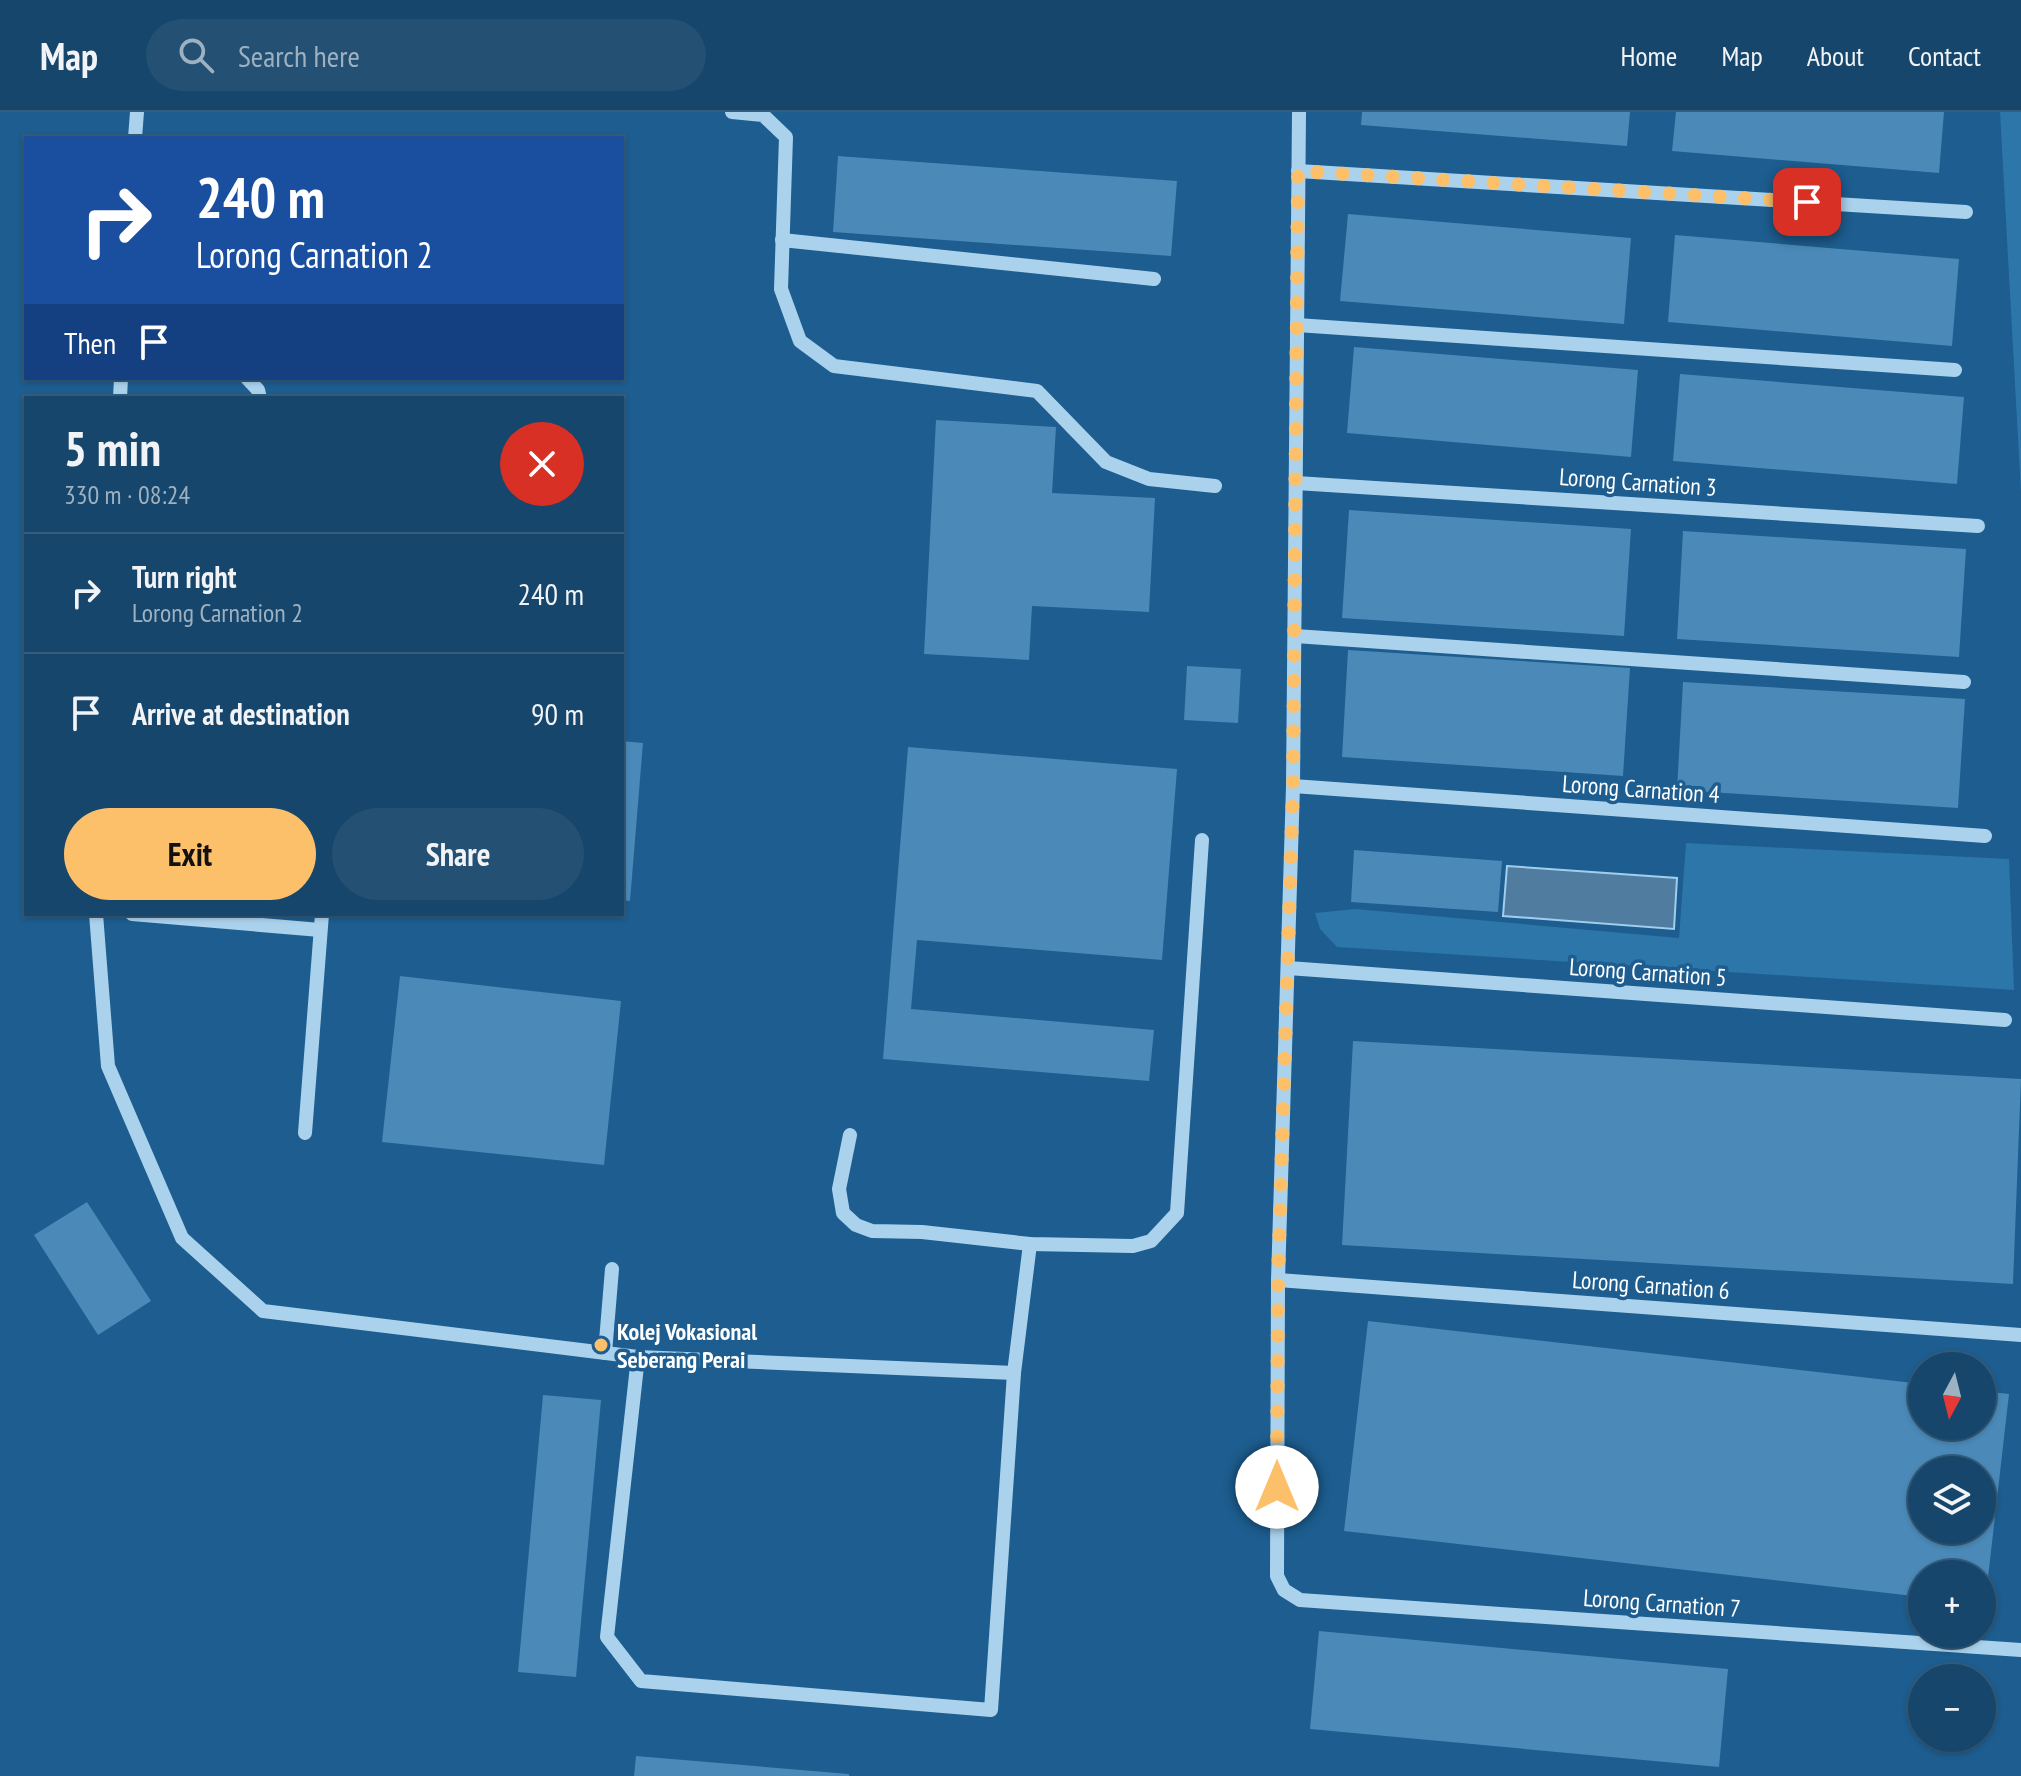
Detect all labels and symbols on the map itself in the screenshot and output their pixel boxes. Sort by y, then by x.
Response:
pin [1773,168,1841,236]
street label: Lorong Carnation 3 [1558,461,1718,503]
street label: Lorong Carnation 4 [1561,768,1721,810]
street label: Lorong Carnation 5 [1568,951,1728,993]
street label: Lorong Carnation 6 [1571,1264,1731,1306]
place label: Kolej Vokasional Seberang Perai [617,1316,757,1375]
marker: Kolej Vokasional Seberang Perai [592,1336,610,1354]
north arrow [1908,1352,1996,1440]
position arrow [1235,1445,1319,1529]
street label: Lorong Carnation 7 [1582,1582,1742,1624]

